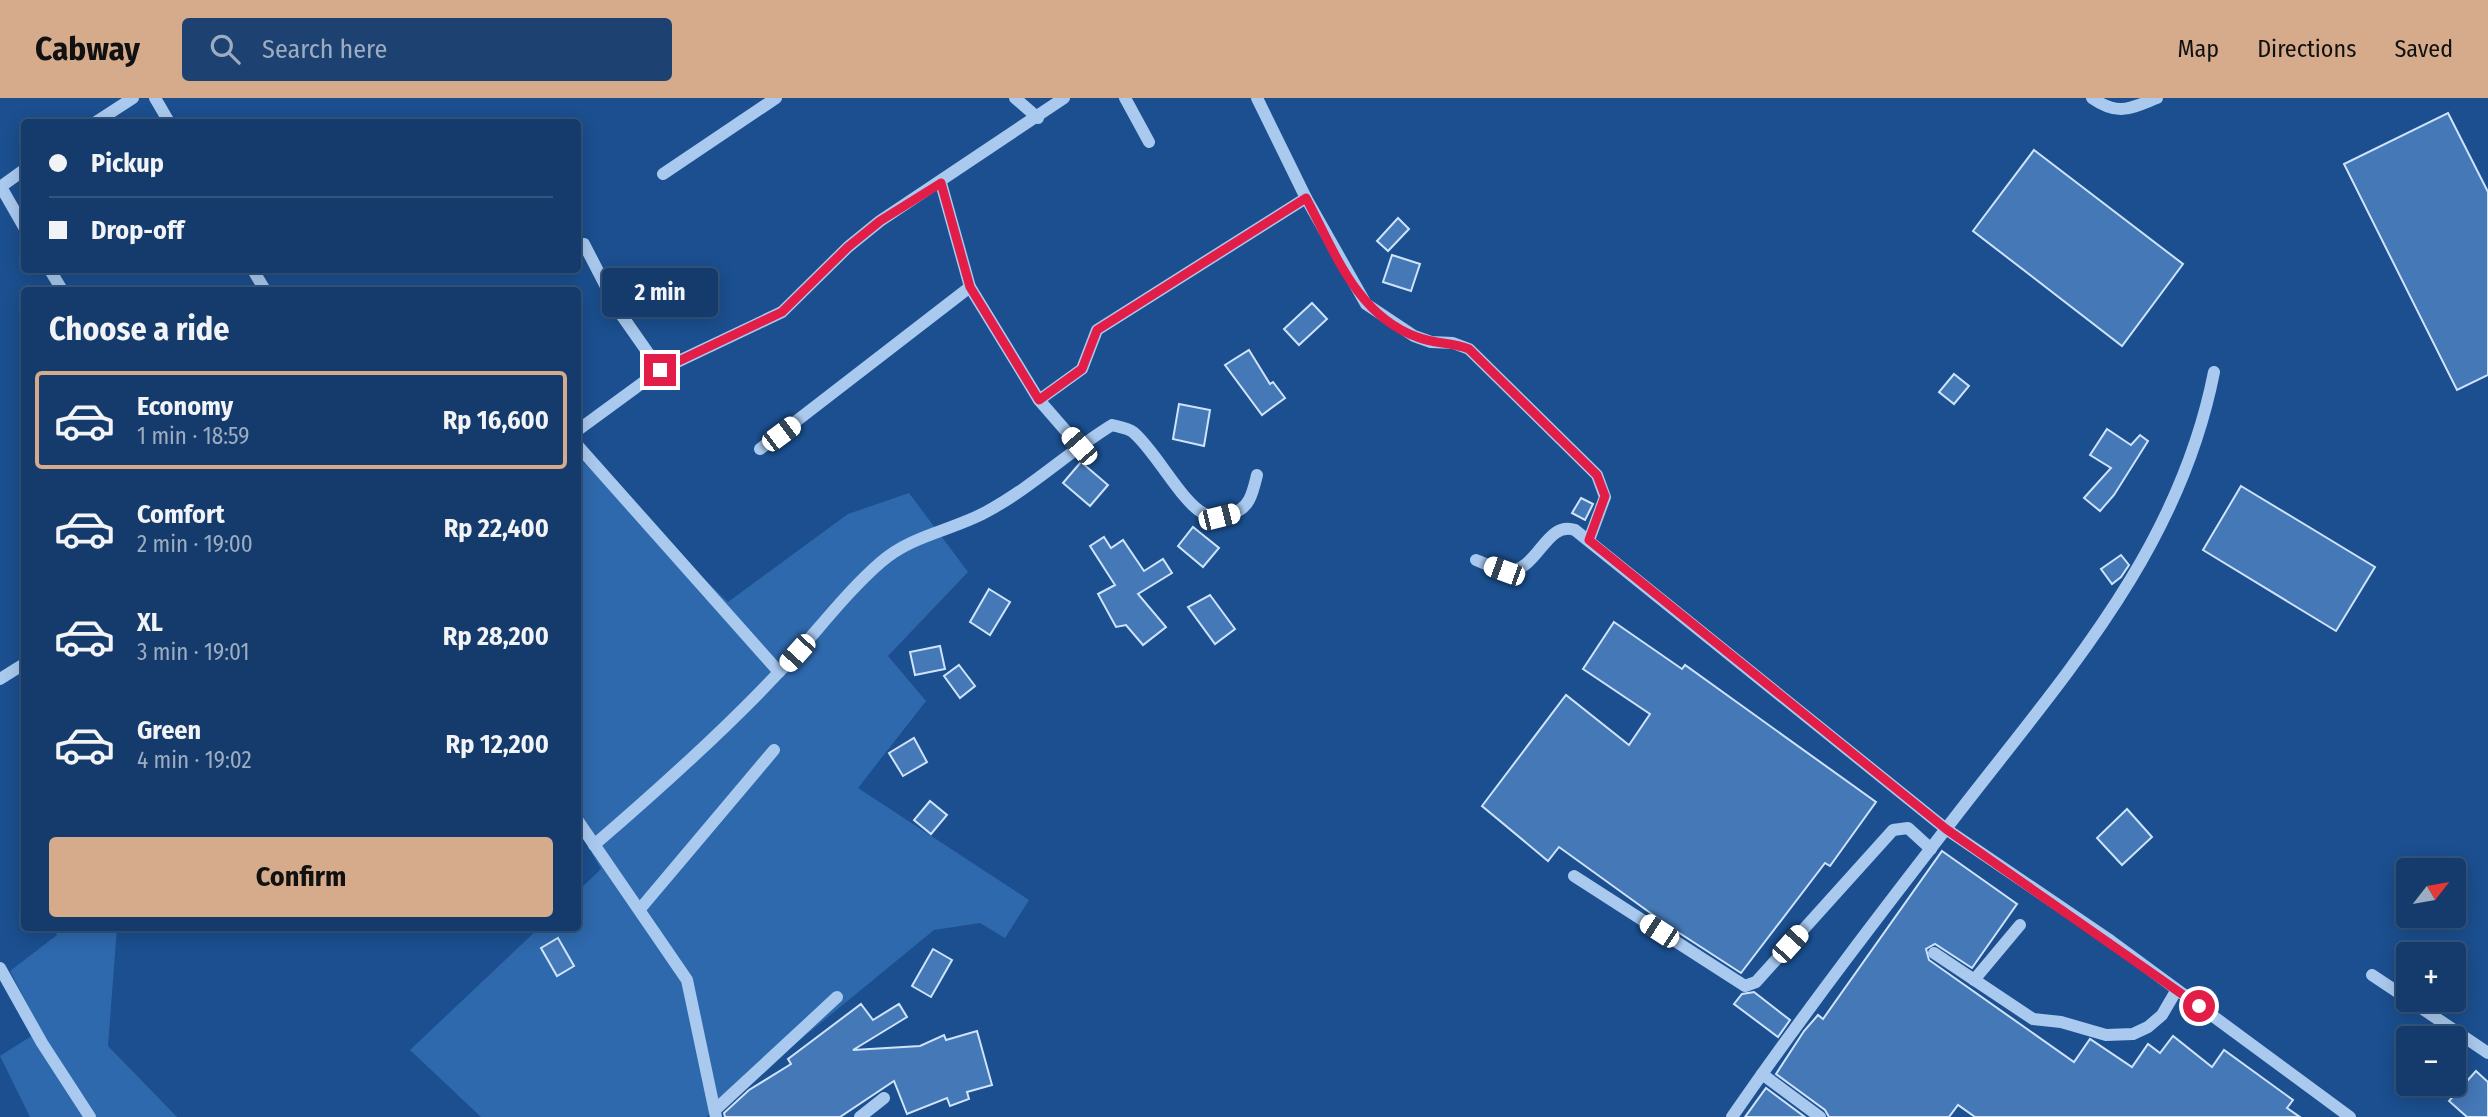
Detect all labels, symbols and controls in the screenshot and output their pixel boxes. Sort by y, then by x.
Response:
search box [182,18,672,81]
text: Cabway [35,29,140,69]
icon: search [206,30,244,68]
text: Search here [262,34,387,65]
text: Map [2178,35,2219,63]
text: Directions [2257,35,2356,63]
text: Saved [2394,35,2453,63]
text: Pickup [91,148,164,179]
text: Drop-off [91,215,184,246]
callout: 2 min [602,268,718,317]
text: 2 min [635,278,686,306]
text: Choose a ride [49,310,230,348]
route end [644,354,676,386]
icon: car [53,389,116,452]
text: Economy [137,391,233,422]
text: Rp 16,600 [443,405,549,436]
car [758,413,805,455]
text: 1 min · 18:59 [137,422,250,450]
car [1058,423,1101,469]
icon: car [53,497,116,560]
text: Comfort [137,499,225,530]
car [1197,502,1242,532]
text: Rp 22,400 [444,513,549,544]
text: 2 min · 19:00 [137,530,253,558]
car [1481,554,1528,588]
icon: car [53,605,116,668]
text: XL [137,607,163,638]
text: Rp 28,200 [443,621,549,652]
car [776,630,819,676]
text: 3 min · 19:01 [137,638,249,666]
icon: car [53,713,116,776]
text: Green [137,715,201,746]
text: Rp 12,200 [446,729,549,760]
text: 4 min · 19:02 [137,746,252,774]
button: Confirm [49,837,553,917]
north arrow [2396,858,2466,928]
map controls [2396,858,2466,1096]
car [1636,911,1683,951]
car [1769,921,1812,967]
button: + [2396,942,2466,1012]
route start [2183,990,2215,1022]
button: − [2396,1026,2466,1096]

